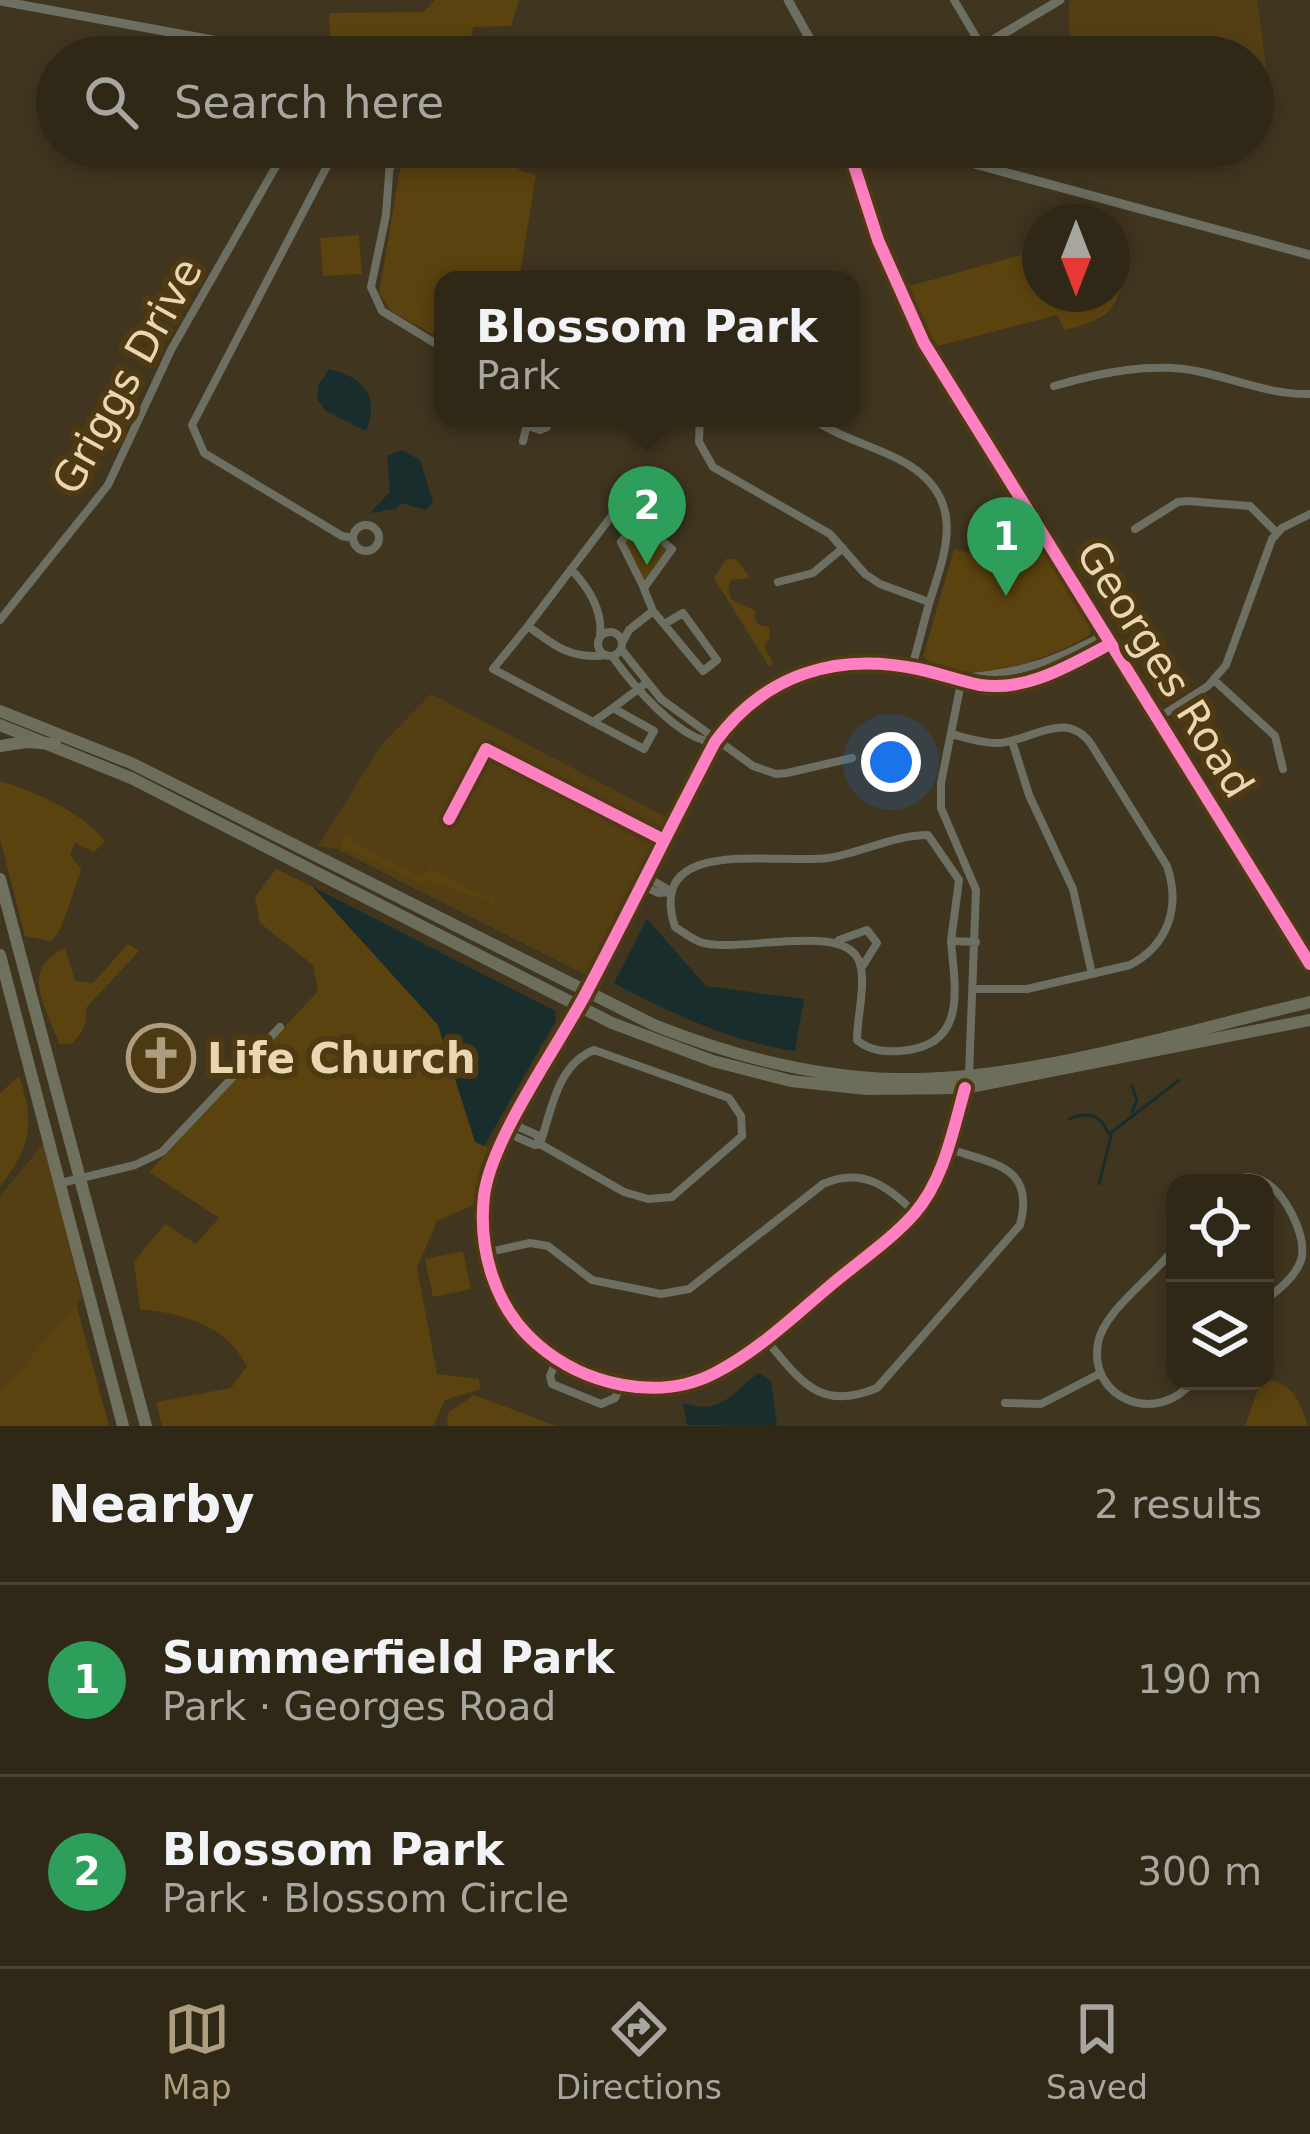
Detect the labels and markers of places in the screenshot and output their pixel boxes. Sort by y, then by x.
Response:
pin: 2 [608,466,686,565]
pin: 1 [967,497,1045,596]
church icon: Life Church [126,1023,196,1093]
place label: Life Church [207,1034,476,1083]

